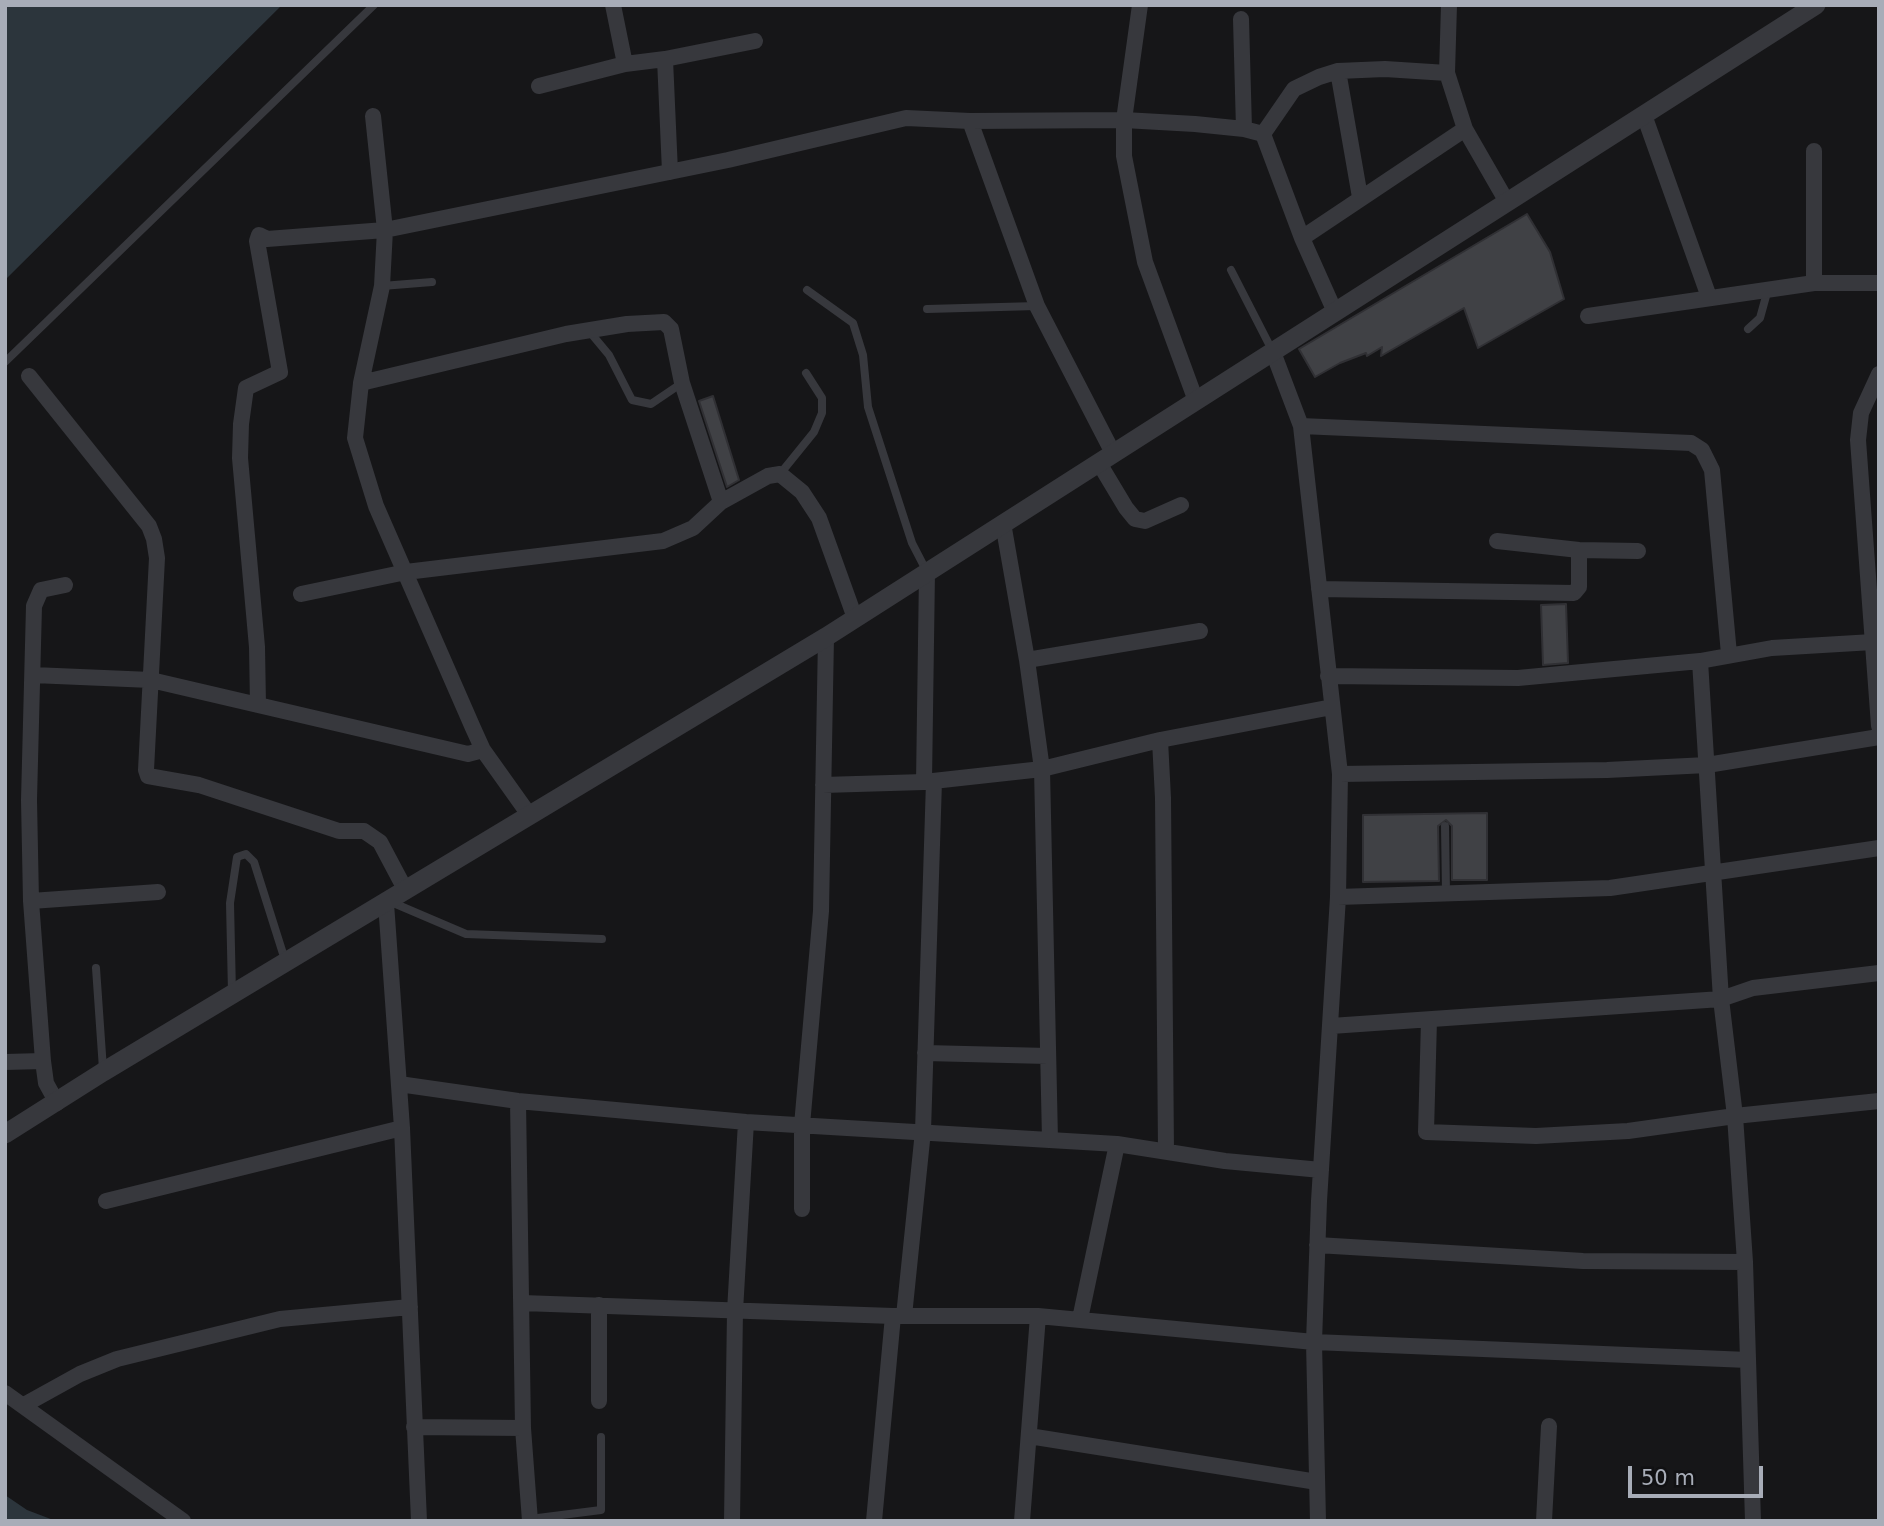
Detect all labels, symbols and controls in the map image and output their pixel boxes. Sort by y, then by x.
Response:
scale bar [1632,1452,1767,1496]
text: 50 m [1641,1466,1695,1490]

